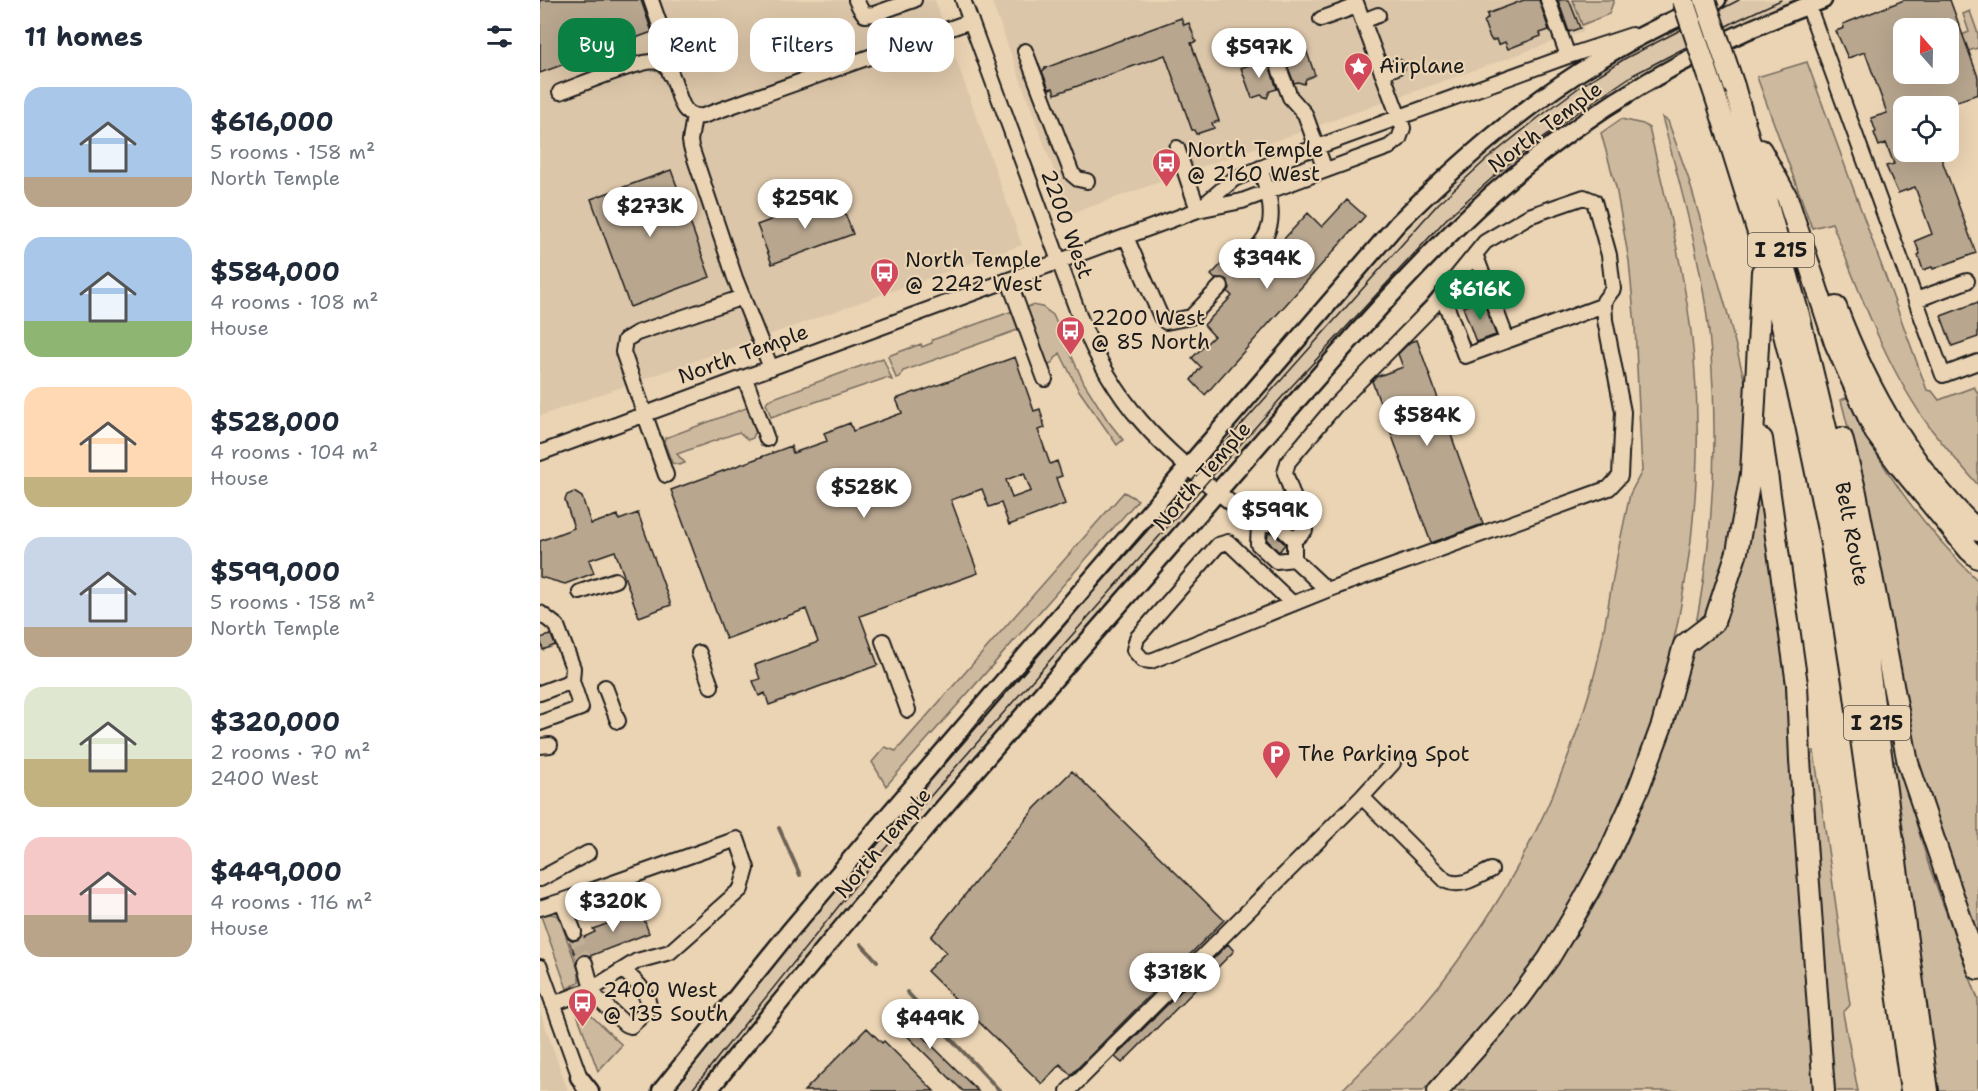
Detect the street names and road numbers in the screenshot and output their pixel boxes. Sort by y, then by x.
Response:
street label: North Temple [1482,75,1608,179]
street label: 2200 West [1034,166,1100,282]
road number: I 215 [1748,233,1814,267]
street label: North Temple [674,317,812,391]
street label: North Temple [1147,415,1257,537]
street label: Belt Route [1828,480,1876,588]
road number: I 215 [1844,706,1910,740]
street label: North Temple [828,782,938,904]

